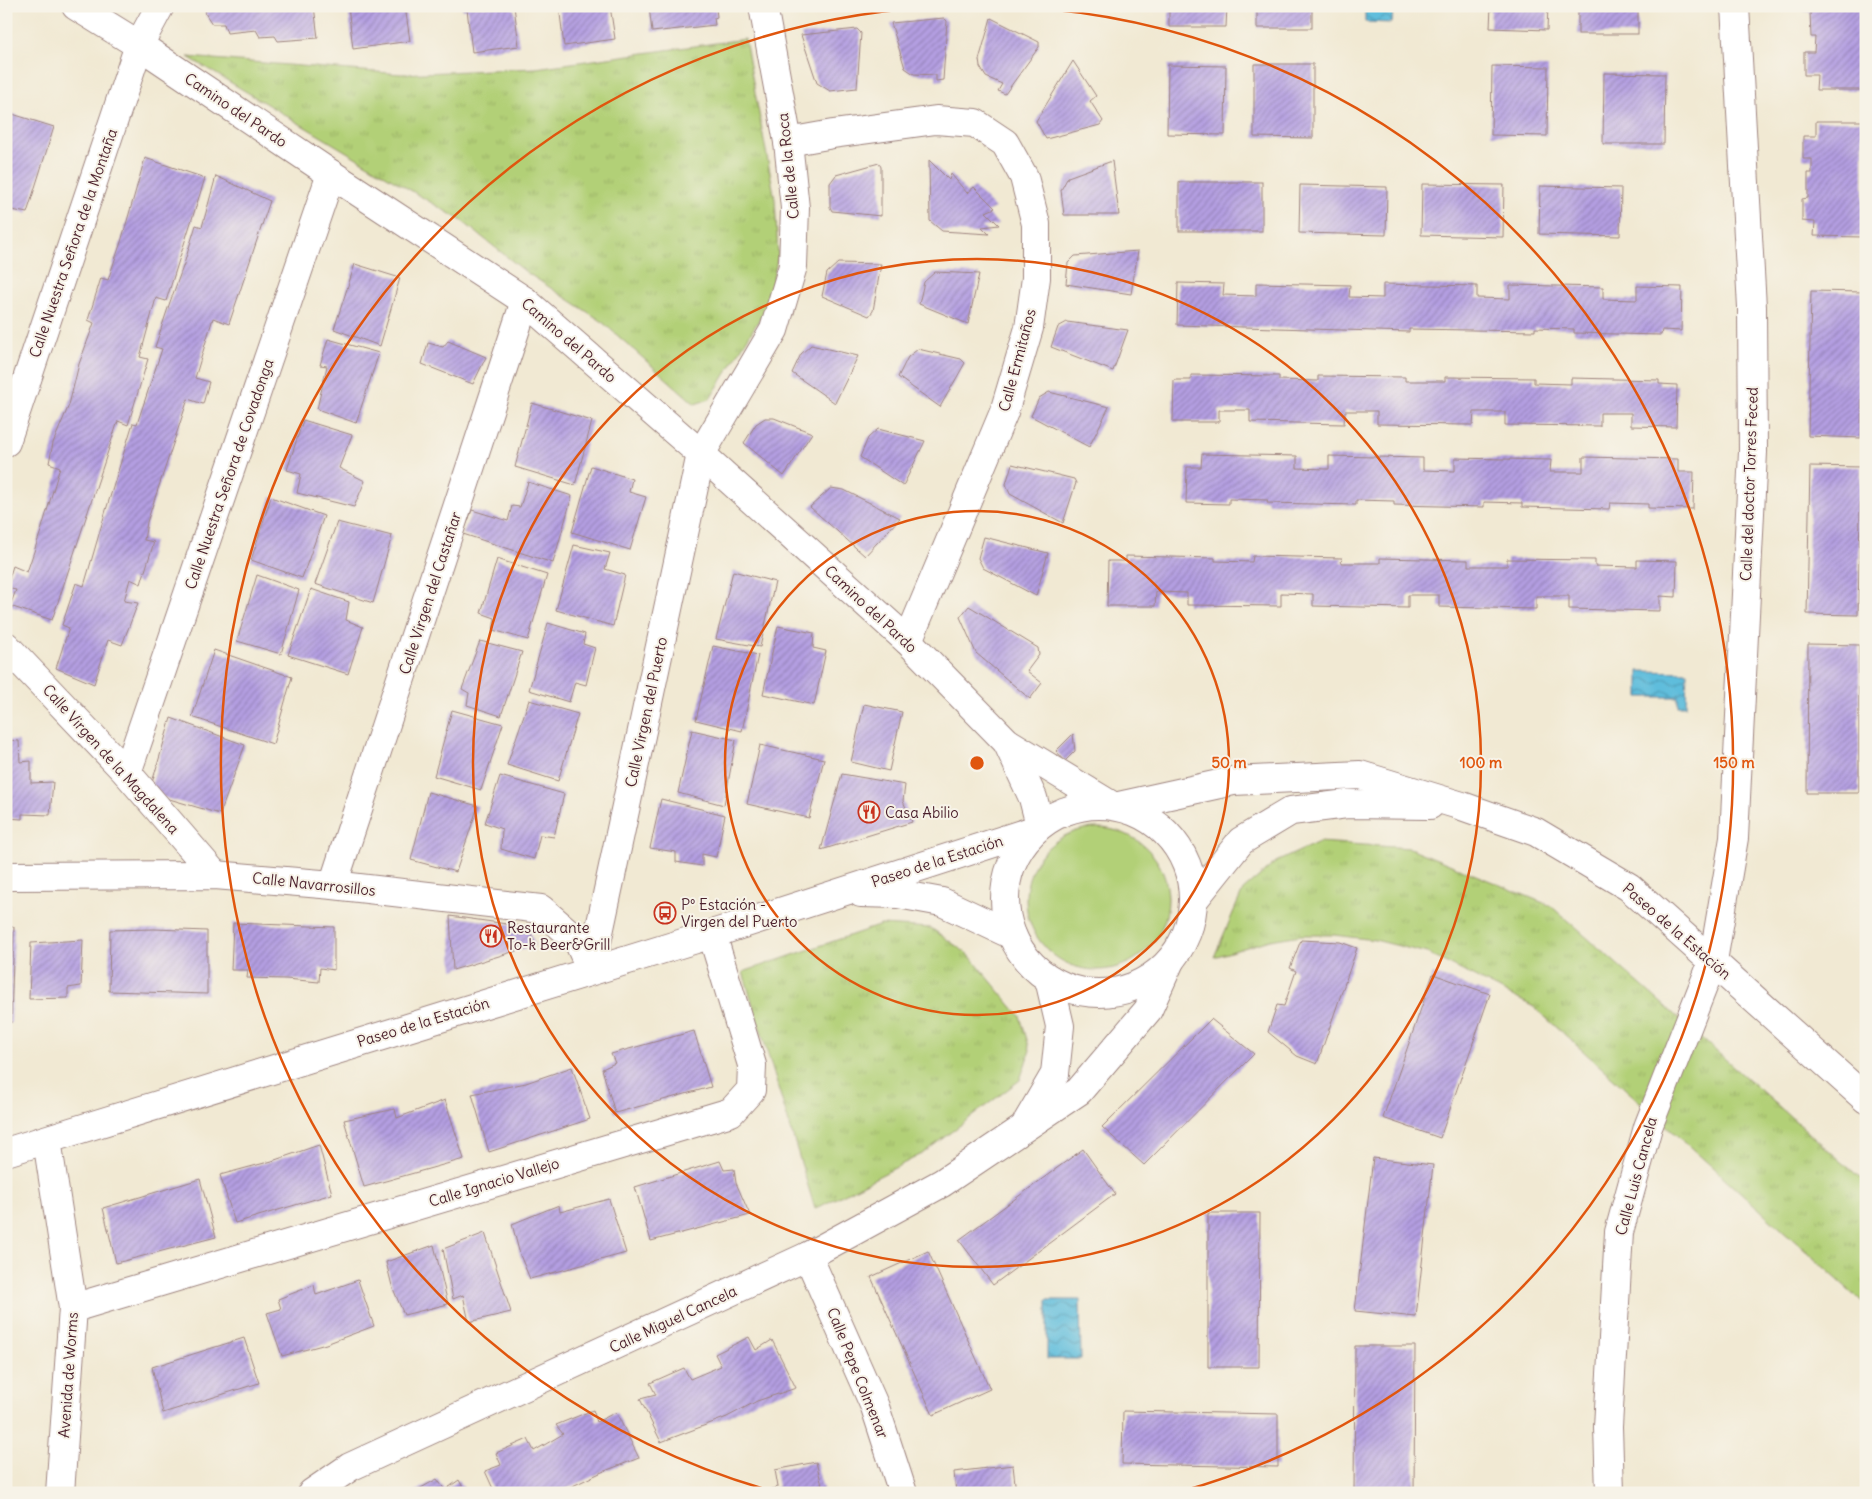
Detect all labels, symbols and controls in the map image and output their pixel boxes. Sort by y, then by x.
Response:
street label: Camino del Pardo [181,69,291,151]
street label: Calle de la Roca [773,112,803,220]
street label: Calle Nuestra Señora de la Montaña [25,126,121,360]
street label: Camino del Pardo [518,294,620,386]
street label: Calle Ermitaños [994,306,1040,413]
street label: Calle Nuestra Señora de Covadonga [181,356,278,592]
street label: Calle del doctor Torres Feced [1736,387,1762,581]
street label: Calle Virgen del Castañar [395,509,465,677]
street label: Camino del Pardo [821,561,921,657]
street label: Calle Virgen del Puerto [621,635,671,789]
street label: Calle Virgen de la Magdalena [39,680,184,838]
text: 50 m [1211,753,1247,772]
text: 100 m [1460,753,1502,772]
text: 150 m [1713,753,1755,772]
centre of rings [968,754,986,772]
restaurant icon: Casa Abilio [857,800,881,824]
place label: Casa Abilio [885,803,959,822]
street label: Paseo de la Estación [869,831,1006,891]
street label: Calle Navarrosillos [251,868,377,900]
street label: Paseo de la Estación [1619,879,1735,983]
place label: Pº Estación - Virgen del Puerto [681,895,798,931]
bus stop icon: Pº Estación - Virgen del Puerto [653,901,677,925]
place label: Restaurante To-k Beer&Grill [507,918,610,954]
restaurant icon: Restaurante To-k Beer&Grill [479,924,503,948]
street label: Paseo de la Estación [355,993,492,1051]
street label: Calle Luis Cancela [1611,1114,1661,1237]
street label: Calle Ignacio Vallejo [426,1153,562,1211]
street label: Calle Miguel Cancela [606,1281,740,1357]
street label: Calle Pepe Colmenar [823,1305,893,1441]
street label: Avenida de Worms [54,1311,82,1438]

